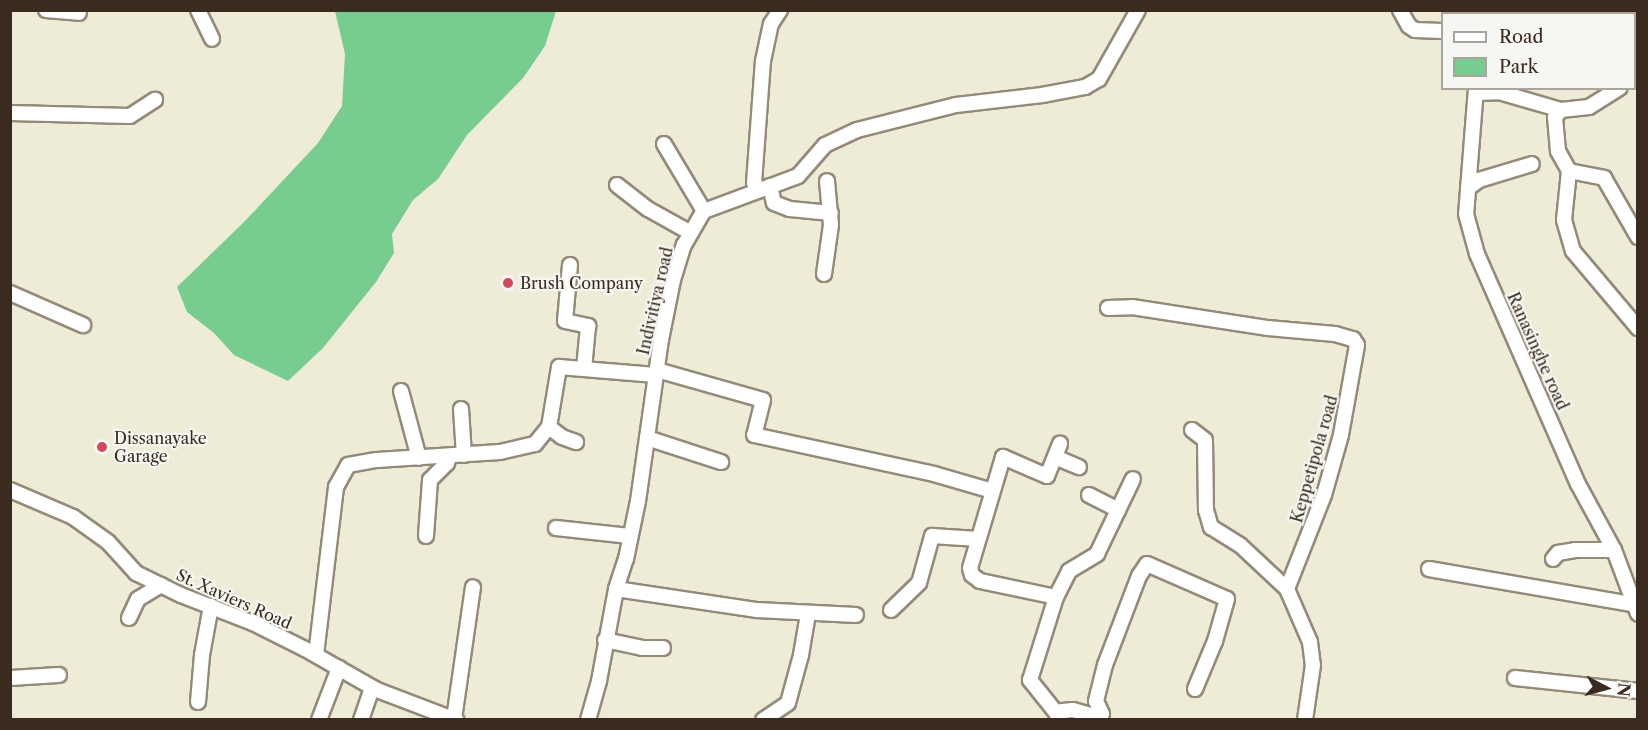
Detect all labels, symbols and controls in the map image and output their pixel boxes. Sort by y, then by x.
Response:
legend [1441,12,1636,90]
text: Road [1499,26,1544,48]
text: Park [1499,56,1538,78]
street label: Indivitiya road [633,245,677,357]
place label: Brush Company [520,273,643,293]
marker: Brush Company [501,276,515,290]
street label: Ranasinghe road [1503,289,1573,413]
street label: Keppetipola road [1287,393,1341,525]
place label: Dissanayake Garage [114,428,207,466]
marker: Dissanayake Garage [95,440,109,454]
street label: St. Xaviers Road [173,565,295,633]
north arrow [1576,658,1636,718]
text: N [1613,682,1635,698]

